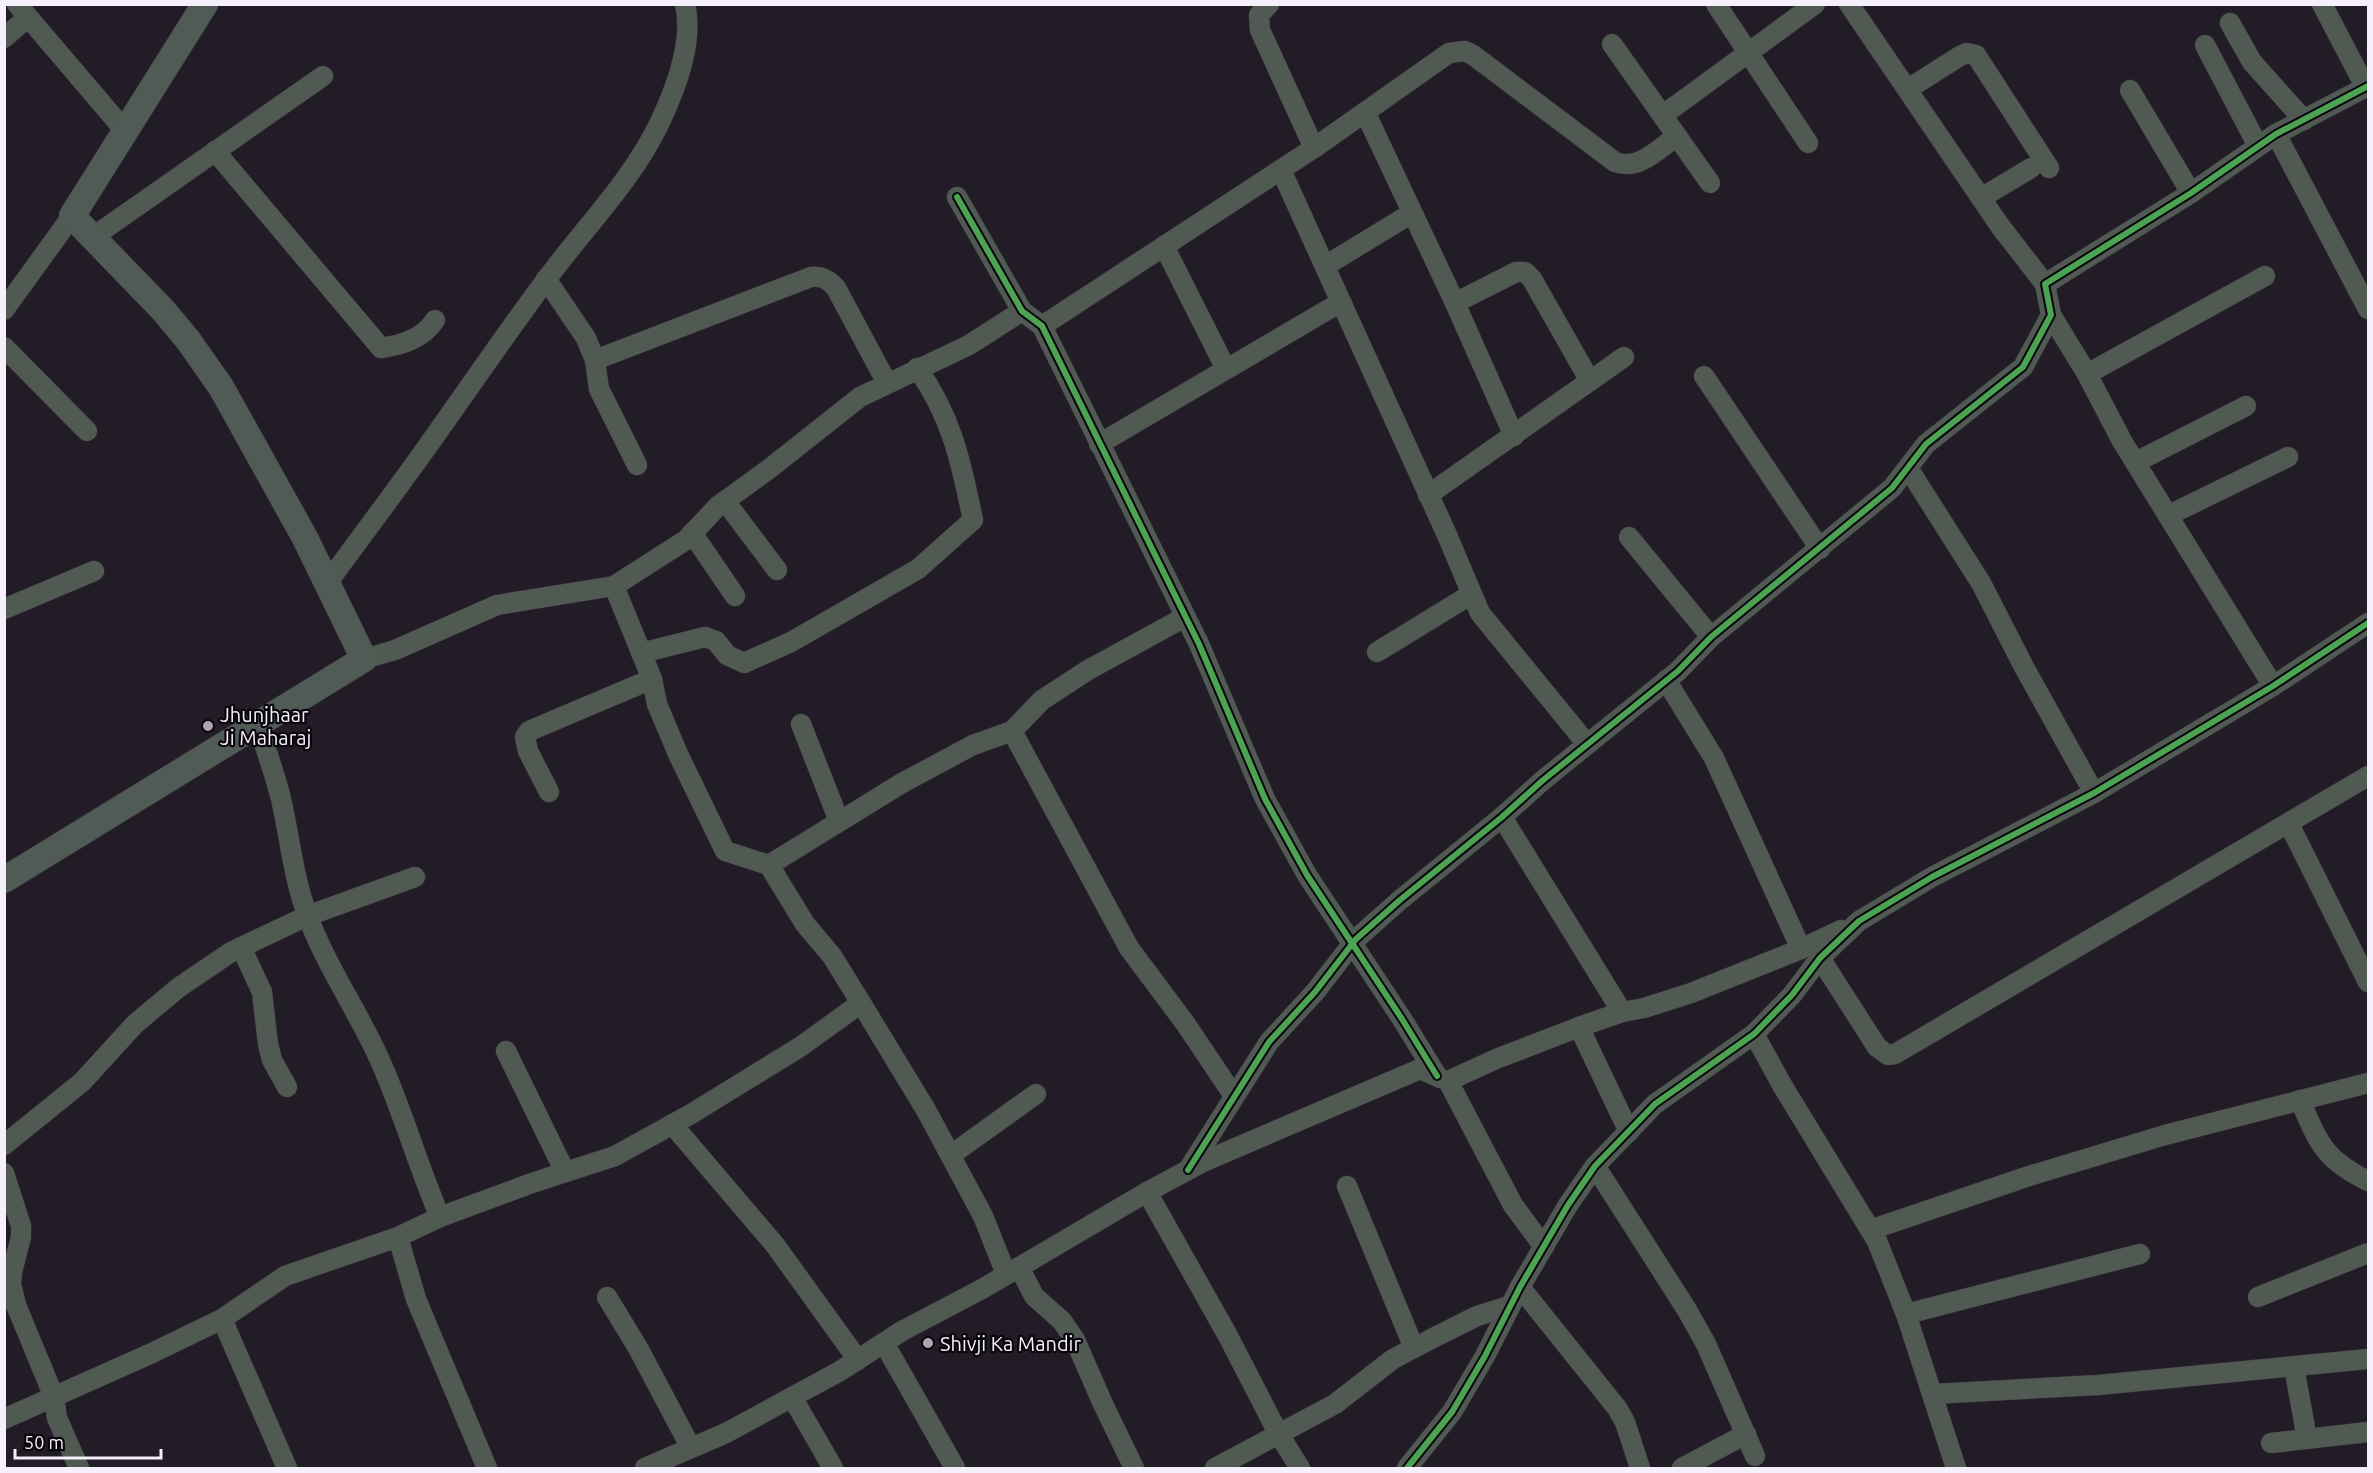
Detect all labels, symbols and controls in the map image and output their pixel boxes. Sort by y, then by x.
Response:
place label: Jhunjhaar Ji Maharaj [220,703,311,749]
marker: Jhunjhaar Ji Maharaj [201,719,215,733]
place label: Shivji Ka Mandir [940,1332,1081,1355]
marker: Shivji Ka Mandir [921,1336,935,1350]
scale bar [15,1422,160,1460]
text: 50 m [24,1432,64,1452]

